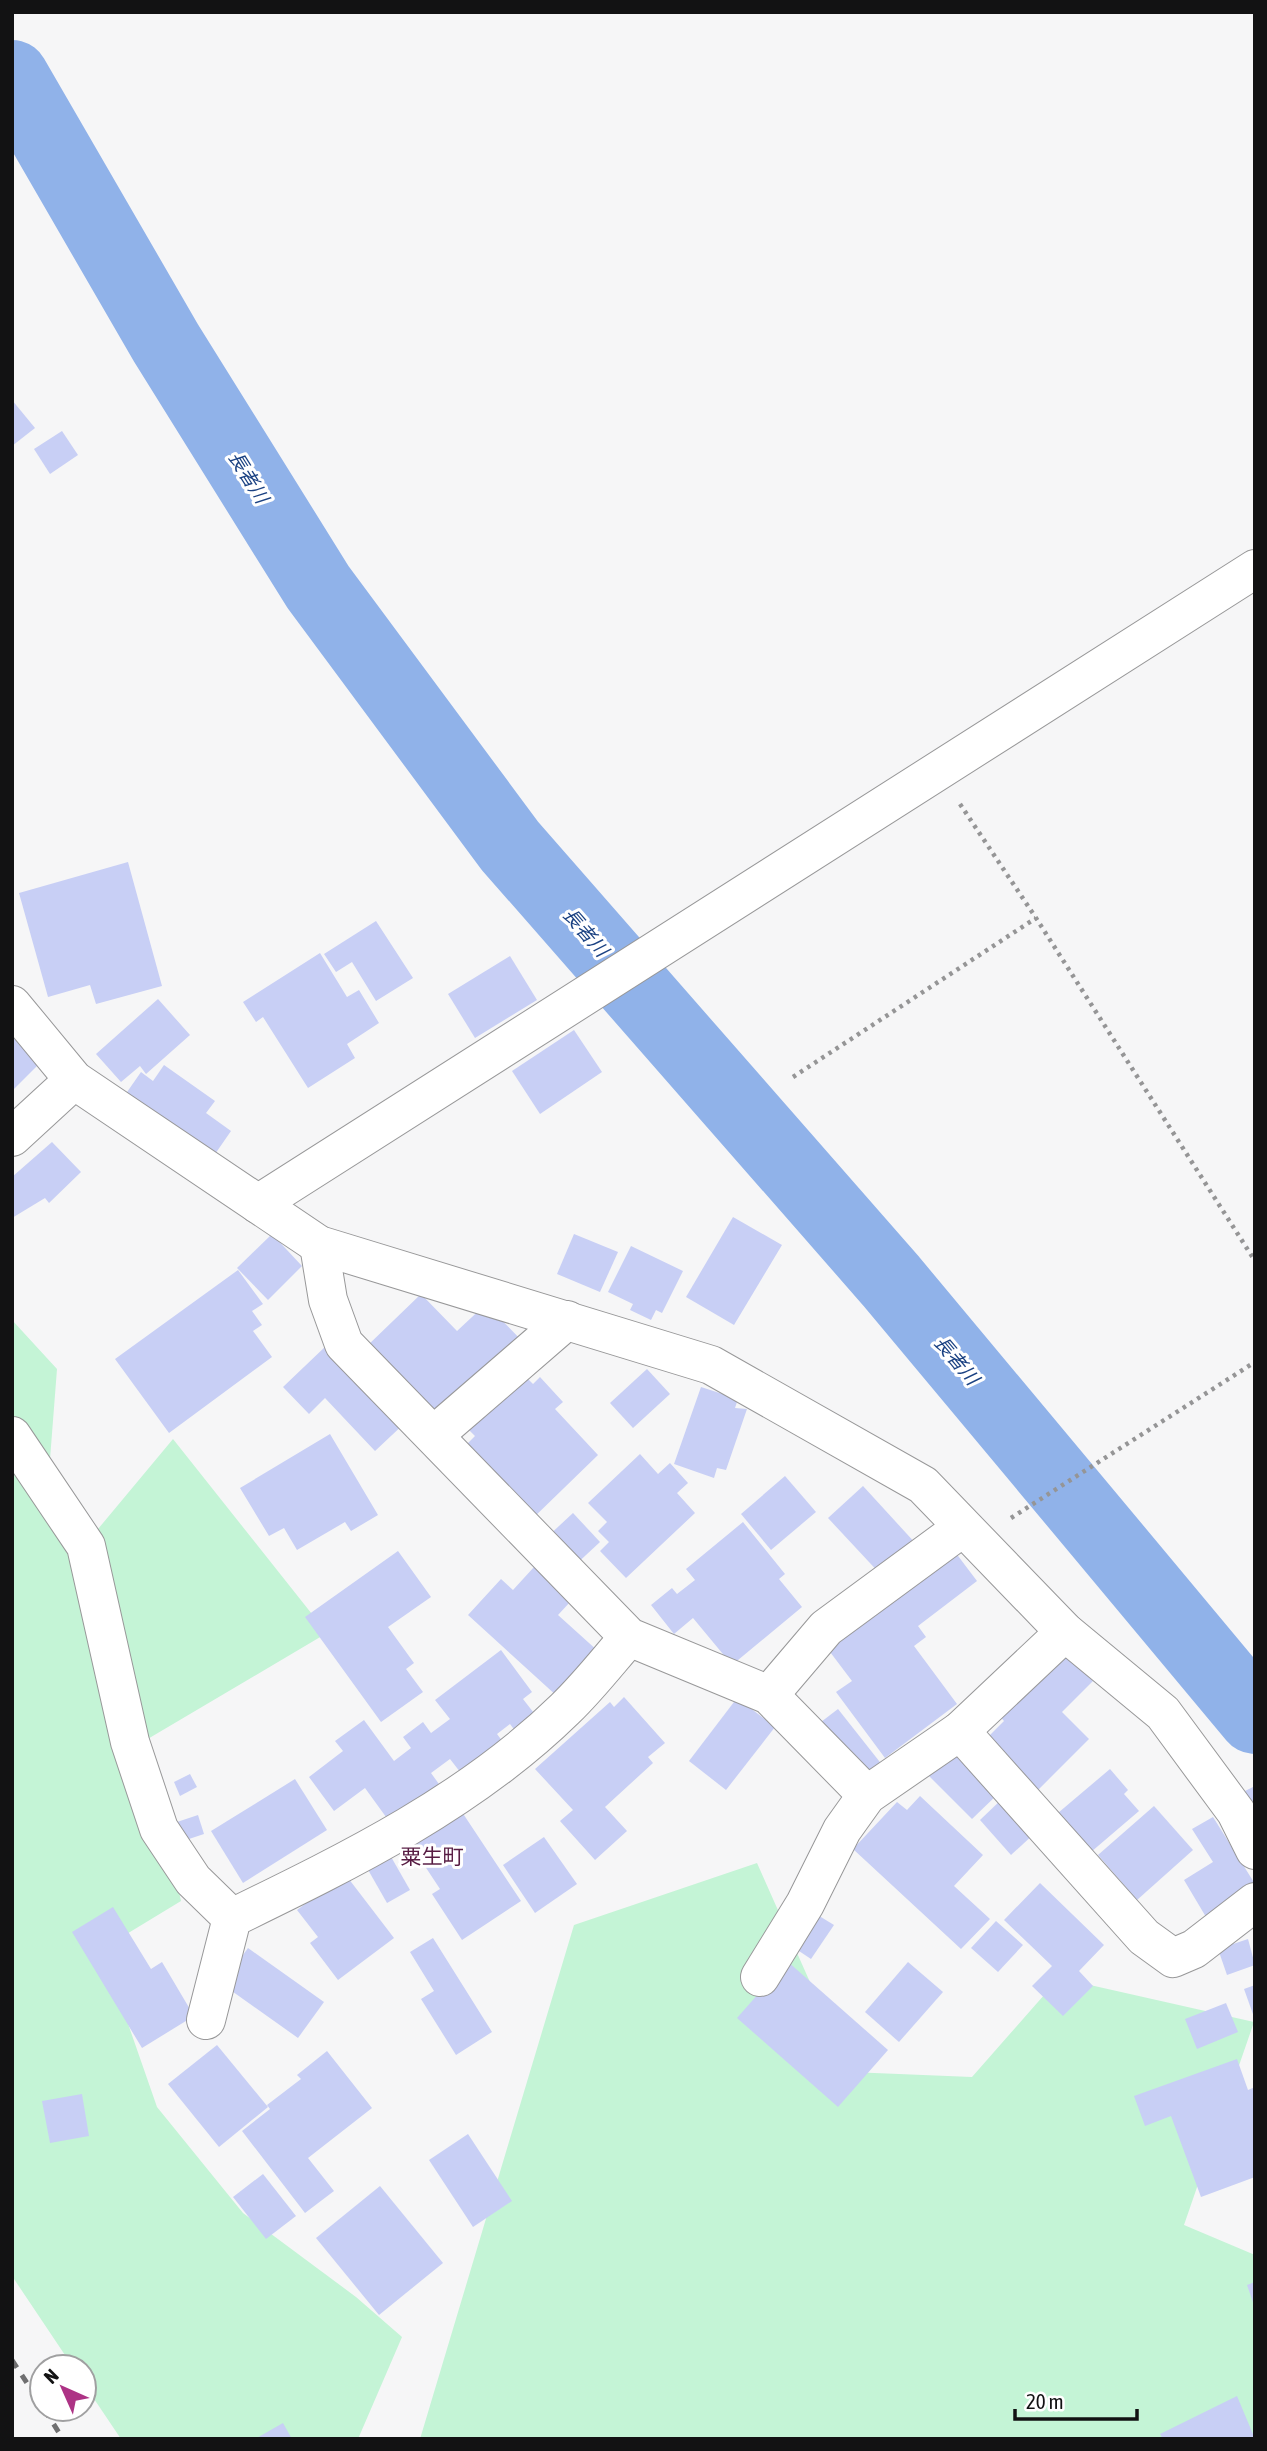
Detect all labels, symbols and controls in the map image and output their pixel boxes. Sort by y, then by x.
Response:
water label: 長者川 [225,447,274,509]
water label: 長者川 [559,903,614,962]
water label: 長者川 [930,1331,985,1390]
district label: 粟生町 [401,1844,464,1868]
north arrow [28,2353,98,2423]
text: N [39,2364,63,2388]
scale bar [1015,2378,1138,2422]
text: 20 m [1026,2389,1064,2413]

